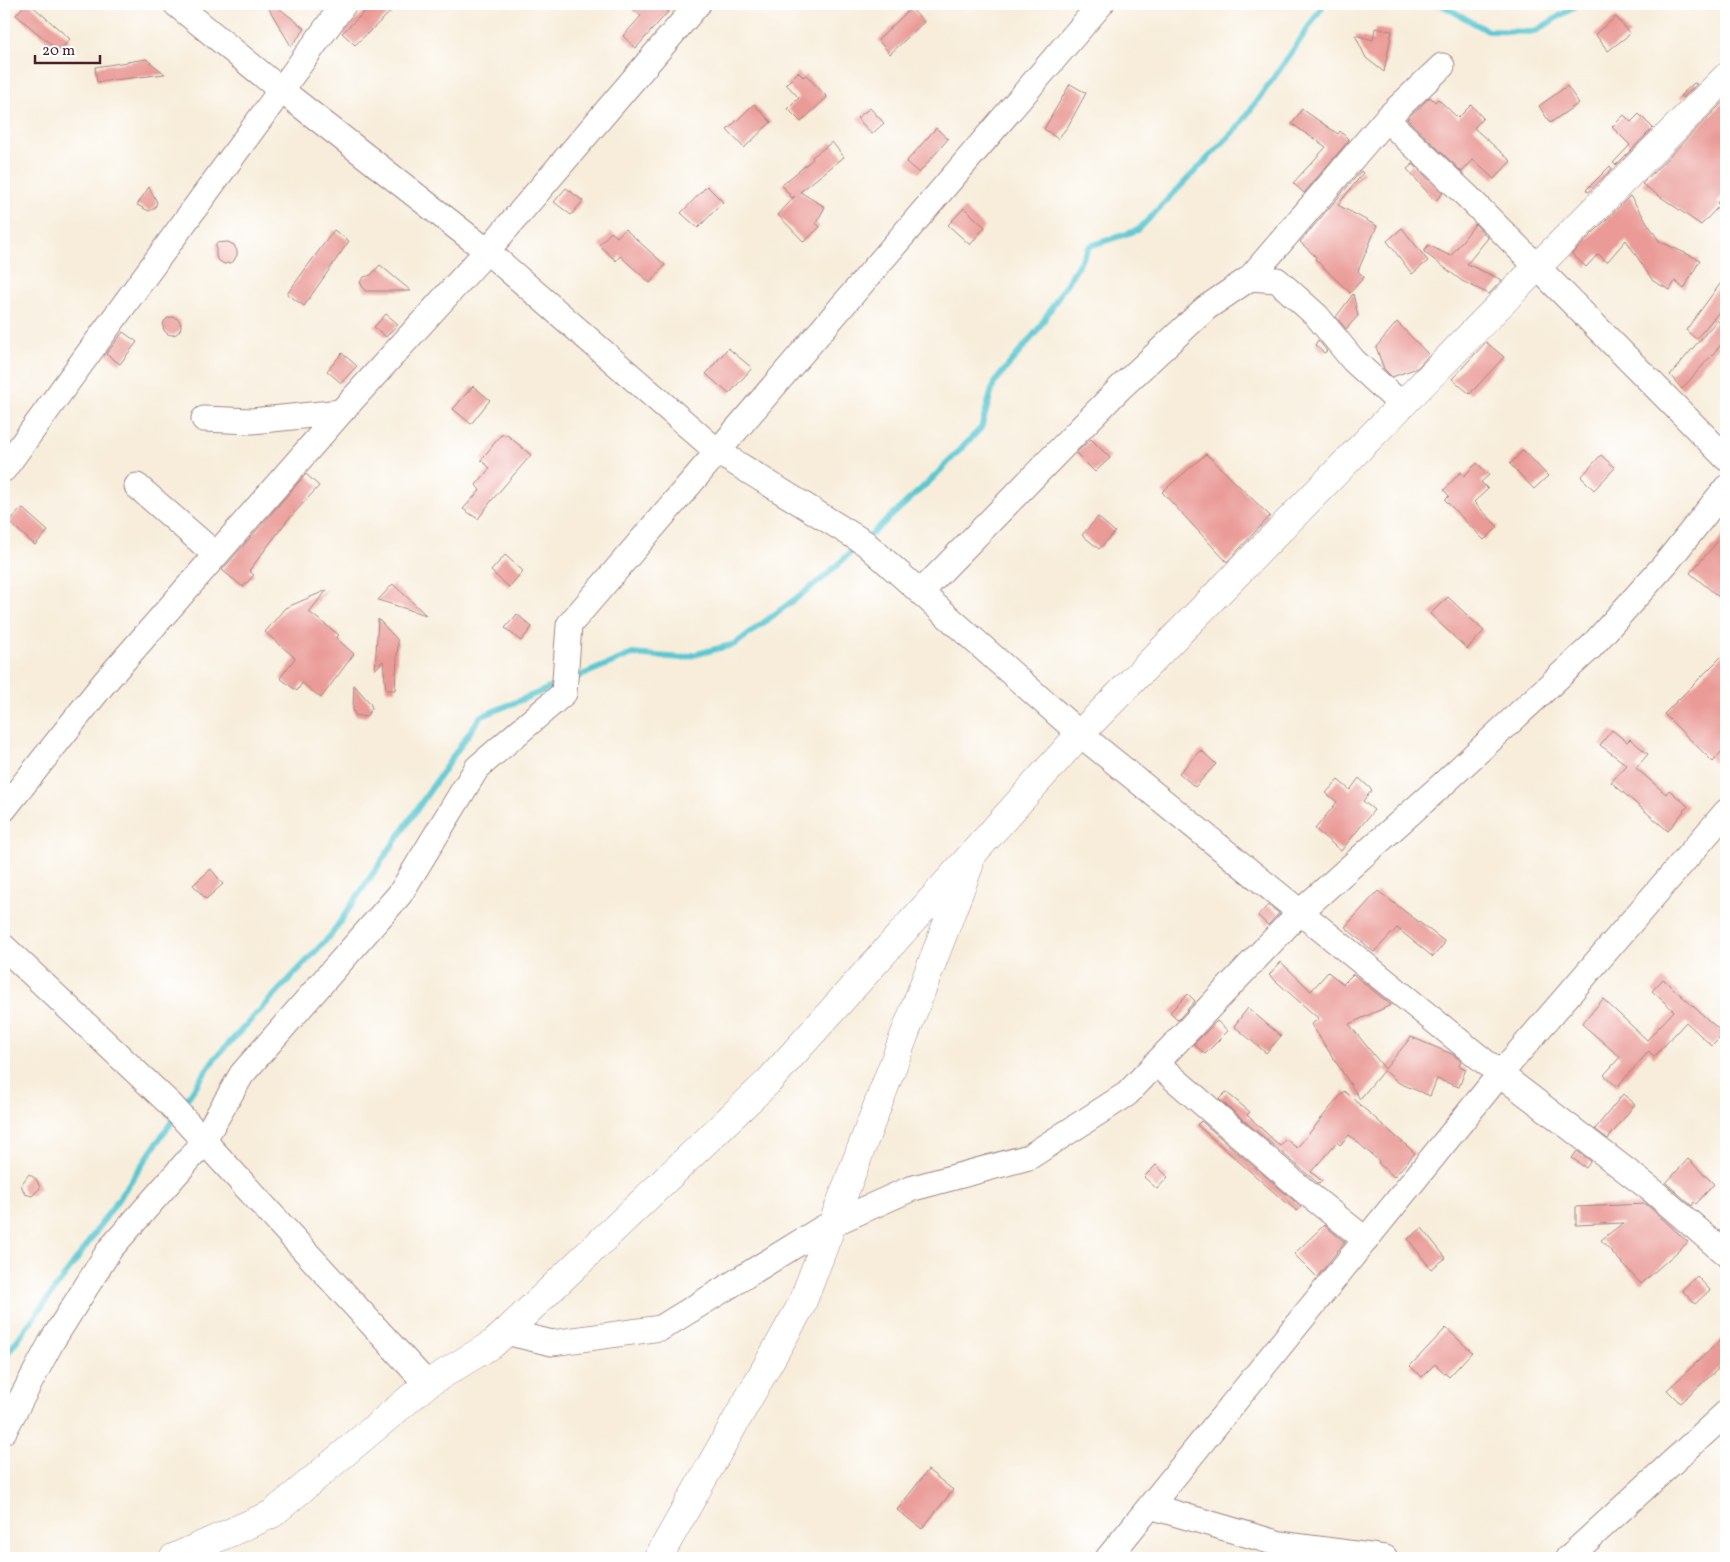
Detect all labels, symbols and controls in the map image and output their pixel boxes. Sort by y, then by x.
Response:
scale bar [35,32,100,64]
text: 20 m [42,41,75,62]

